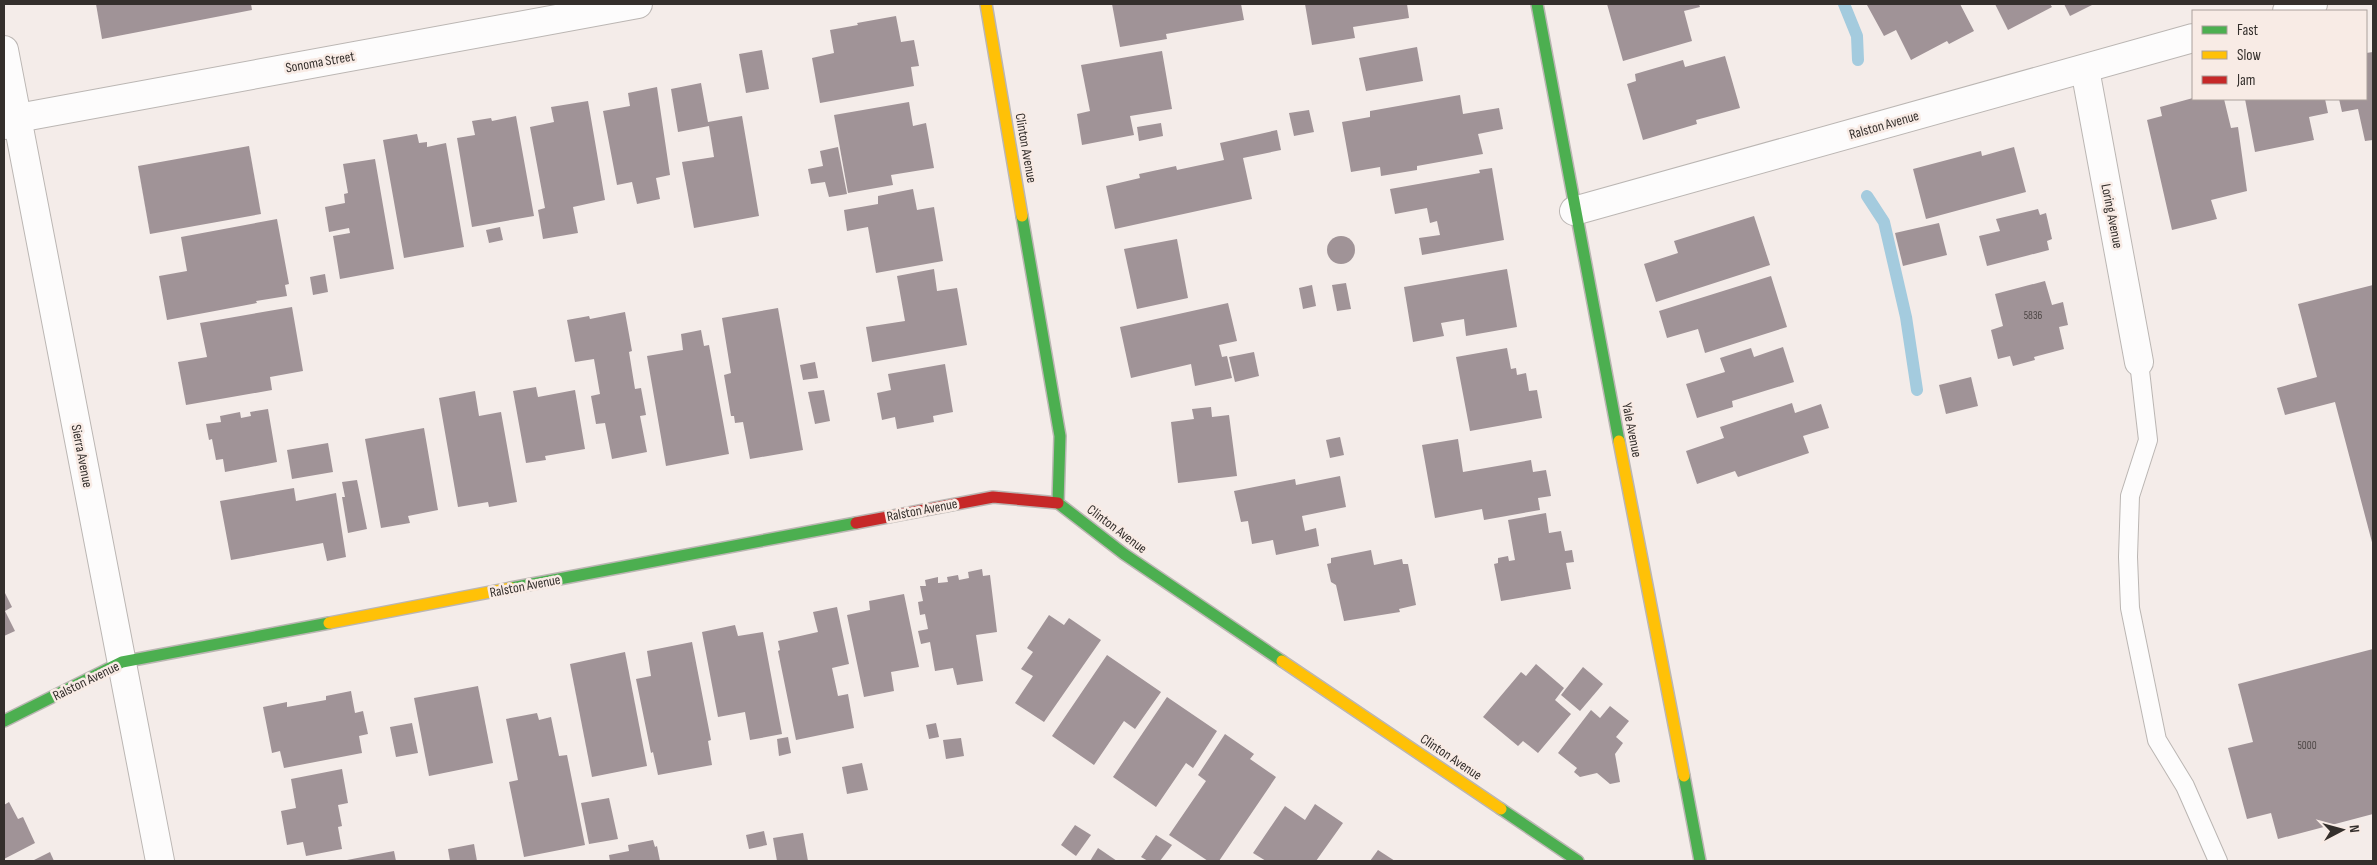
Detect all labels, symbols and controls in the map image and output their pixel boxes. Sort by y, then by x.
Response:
legend [2192,10,2367,100]
text: Fast [2237,21,2259,40]
text: Slow [2237,46,2261,65]
street label: Sonoma Street [284,48,356,76]
text: Jam [2236,71,2255,90]
street label: Ralston Avenue [1847,107,1921,143]
street label: Clinton Avenue [1011,112,1041,184]
street label: Loring Avenue [2097,182,2127,250]
house number: 5836 [2024,309,2043,322]
street label: Yale Avenue [1618,401,1646,459]
street label: Sierra Avenue [68,423,96,489]
street label: Ralston Avenue [885,495,959,525]
street label: Clinton Avenue [1084,501,1150,557]
street label: Ralston Avenue [488,571,562,601]
street label: Ralston Avenue [50,658,122,704]
street label: Clinton Avenue [1417,730,1485,784]
house number: 5000 [2297,739,2317,752]
north arrow [2317,805,2367,855]
text: N [2346,824,2363,833]

